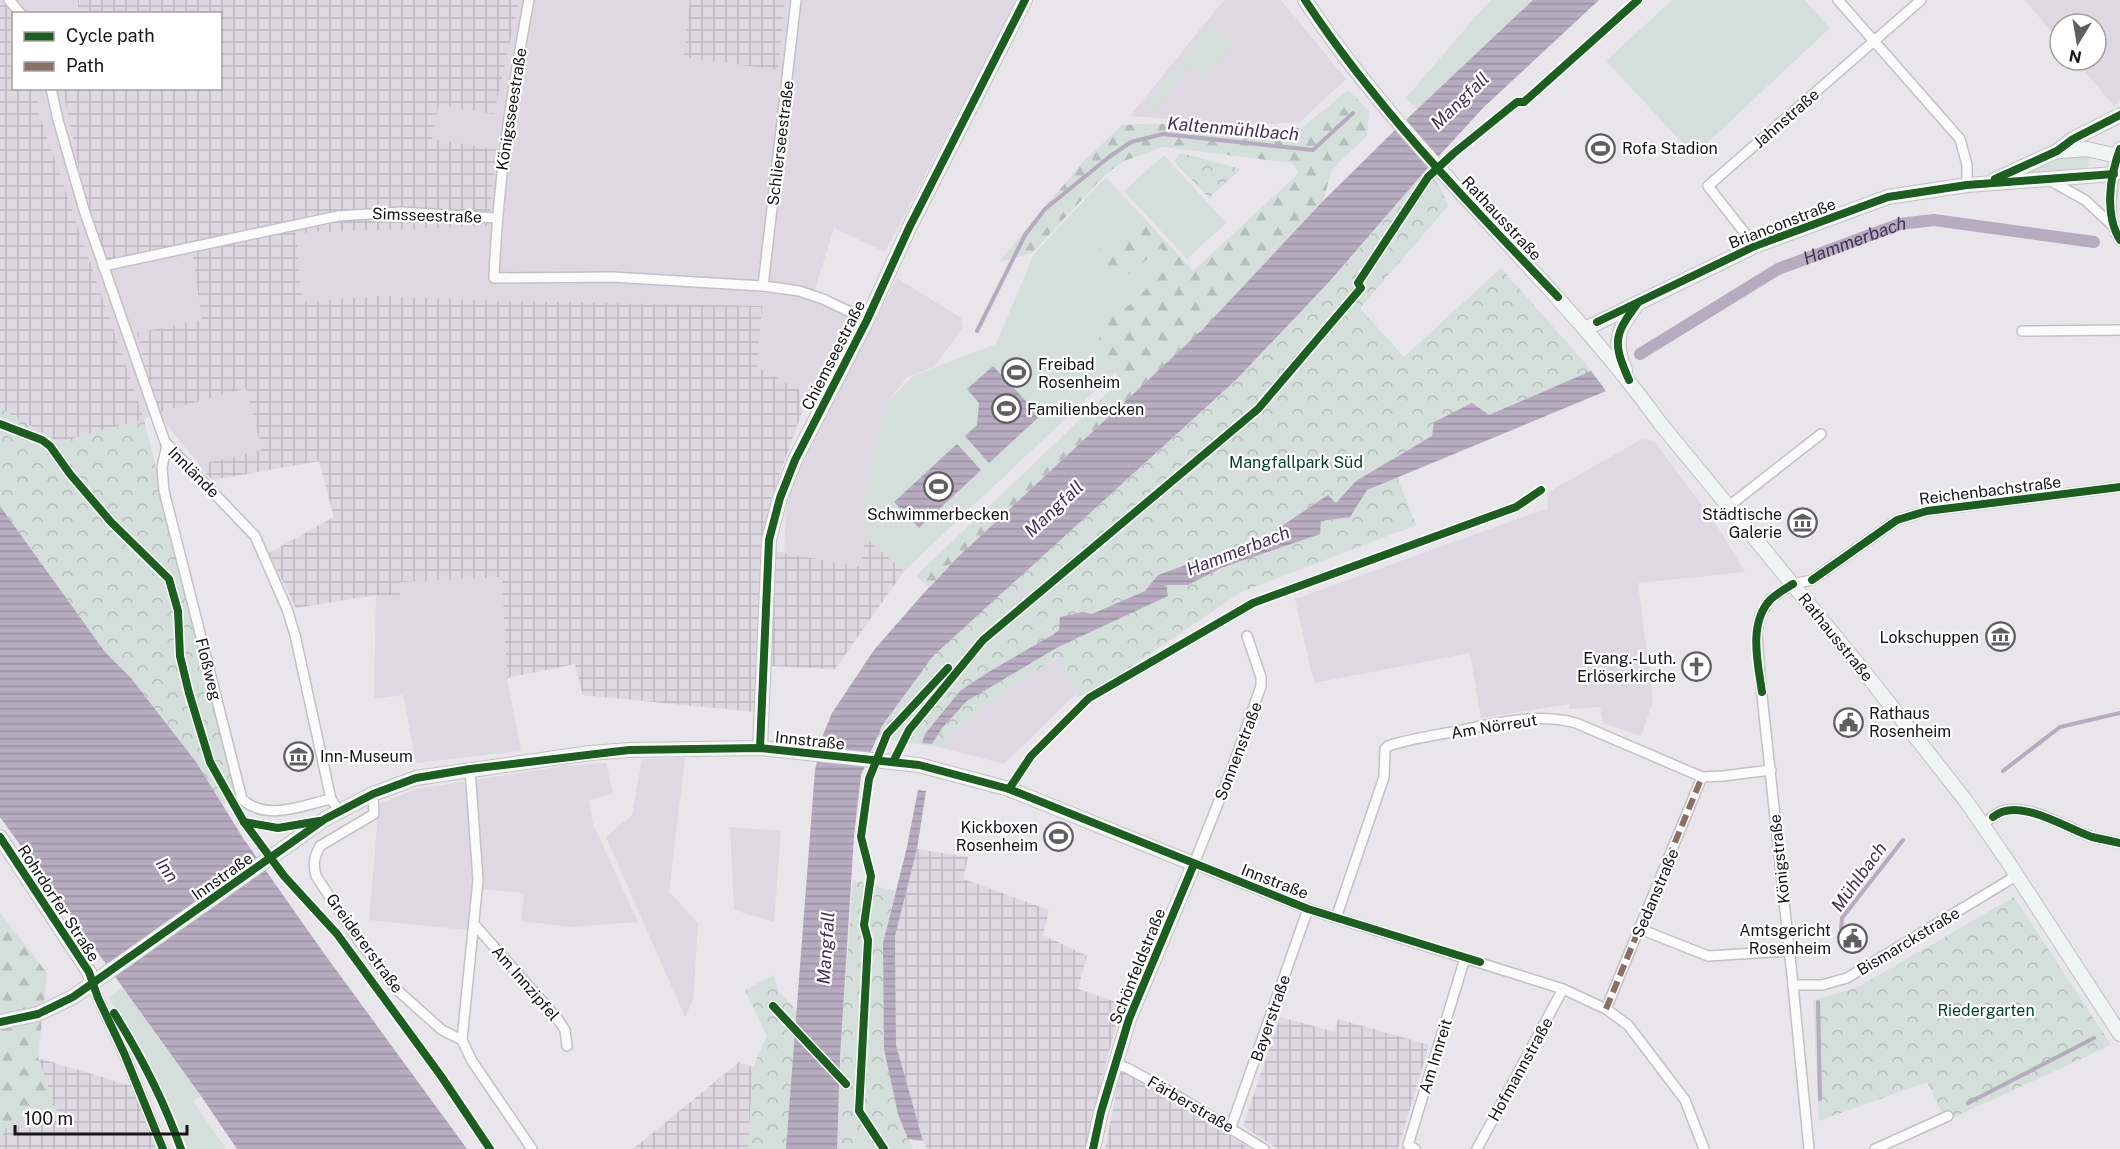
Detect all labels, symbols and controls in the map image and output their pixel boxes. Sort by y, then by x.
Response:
legend [12,12,222,90]
north arrow [2048,12,2108,72]
text: Cycle path [66,25,155,46]
street label: Königsseestraße [492,46,531,172]
text: N [2067,46,2083,67]
text: Path [66,55,104,76]
water label: Mangfall [1426,68,1493,133]
street label: Schlierseestraße [763,79,798,207]
street label: Jahnstraße [1750,85,1823,152]
water label: Kaltenmühlbach [1166,112,1300,145]
sports icon: Rofa Stadion [1585,132,1617,164]
place label: Rofa Stadion [1622,139,1718,158]
street label: Rathausstraße [1458,172,1545,264]
street label: Brianconstraße [1726,194,1838,253]
street label: Simsseestraße [372,204,482,227]
water label: Hammerbach [1800,212,1907,269]
street label: Chiemseestraße [798,297,869,413]
place label: Freibad Rosenheim [1038,355,1120,392]
sports icon: Freibad Rosenheim [1001,357,1033,389]
sports icon: Familienbecken [990,393,1022,425]
place label: Familienbecken [1027,400,1144,419]
street label: Innlände [164,443,223,502]
park label: Mangfallpark Süd [1229,453,1363,472]
sports icon: Schwimmerbecken [922,470,954,502]
street label: Reichenbachstraße [1918,472,2062,509]
water label: Mangfall [1020,476,1087,541]
place label: Schwimmerbecken [867,505,1009,524]
place label: Städtische Galerie [1702,505,1782,542]
museum icon: Städtische Galerie [1787,507,1819,539]
water label: Hammerbach [1183,521,1292,580]
street label: Rathausstraße [1794,589,1877,685]
museum icon: Lokschuppen [1984,621,2016,653]
place label: Lokschuppen [1880,628,1979,647]
street label: Floßweg [192,636,225,702]
place label: Evang.-Luth. Erlöserkirche [1577,649,1676,686]
church icon: Evang.-Luth. Erlöserkirche [1681,651,1713,683]
street label: Sonnenstraße [1211,699,1266,803]
place label: Rathaus Rosenheim [1869,704,1951,741]
public building icon: Rathaus Rosenheim [1832,706,1864,738]
street label: Am Nörreut [1450,710,1539,743]
street label: Innstraße [774,727,846,754]
museum icon: Inn-Museum [283,740,315,772]
place label: Inn-Museum [320,747,413,766]
street label: Königstraße [1765,813,1794,905]
place label: Kickboxen Rosenheim [956,818,1038,855]
sports icon: Kickboxen Rosenheim [1043,820,1075,852]
water label: Mühlbach [1826,838,1891,915]
street label: Rohrdorfer Straße [14,841,103,965]
street label: Sedanstraße [1628,846,1683,941]
street label: Innstraße [188,848,257,904]
water label: Inn [152,853,183,886]
street label: Innstraße [1239,860,1311,903]
street label: Greidererstraße [322,890,407,997]
street label: Bismarckstraße [1853,903,1963,980]
street label: Schönfeldstraße [1106,905,1169,1027]
water label: Mangfall [812,911,839,985]
place label: Amtsgericht Rosenheim [1739,921,1831,958]
public building icon: Amtsgericht Rosenheim [1836,923,1868,955]
street label: Am Innzipfel [488,942,563,1025]
street label: Bayerstraße [1247,972,1294,1064]
park label: Riedergarten [1937,1001,2035,1020]
street label: Hofmannstraße [1484,1014,1557,1124]
street label: Am Innreit [1415,1016,1456,1096]
street label: Färberstraße [1144,1072,1237,1137]
scale bar [15,1098,188,1136]
text: 100 m [24,1108,73,1129]

